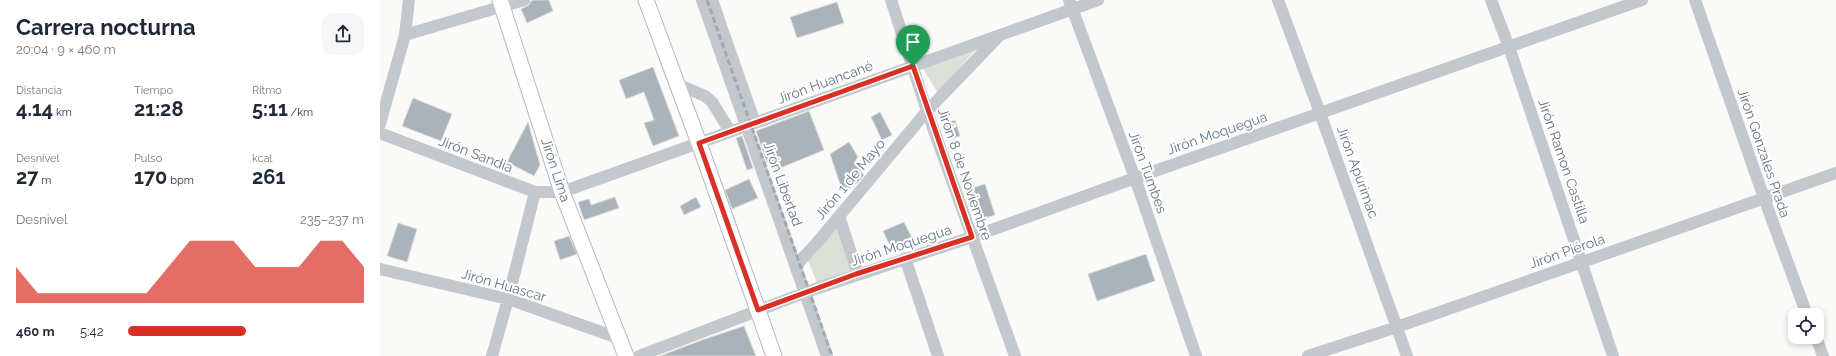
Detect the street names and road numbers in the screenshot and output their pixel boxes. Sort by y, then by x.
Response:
street label: Jirón Huancané [775,57,875,107]
street label: Jirón Gonzales Prada [1734,86,1794,220]
street label: Jirón Ramon Castilla [1535,96,1593,226]
street label: Jirón 8 de Noviembre [935,106,995,242]
street label: Jirón Moquegua [1165,108,1269,158]
street label: Jirón Apurimac [1334,124,1382,220]
street label: Jirón Tumbes [1126,129,1170,216]
street label: Jirón Sandia [437,133,515,175]
street label: Jirón Lima [538,136,574,204]
street label: Jirón 1 de Mayo [812,136,888,222]
street label: Jirón Libertad [760,140,806,228]
street label: Jirón Moquegua [849,221,953,269]
street label: Jirón Piérola [1527,231,1607,271]
street label: Jirón Huascar [460,265,548,305]

